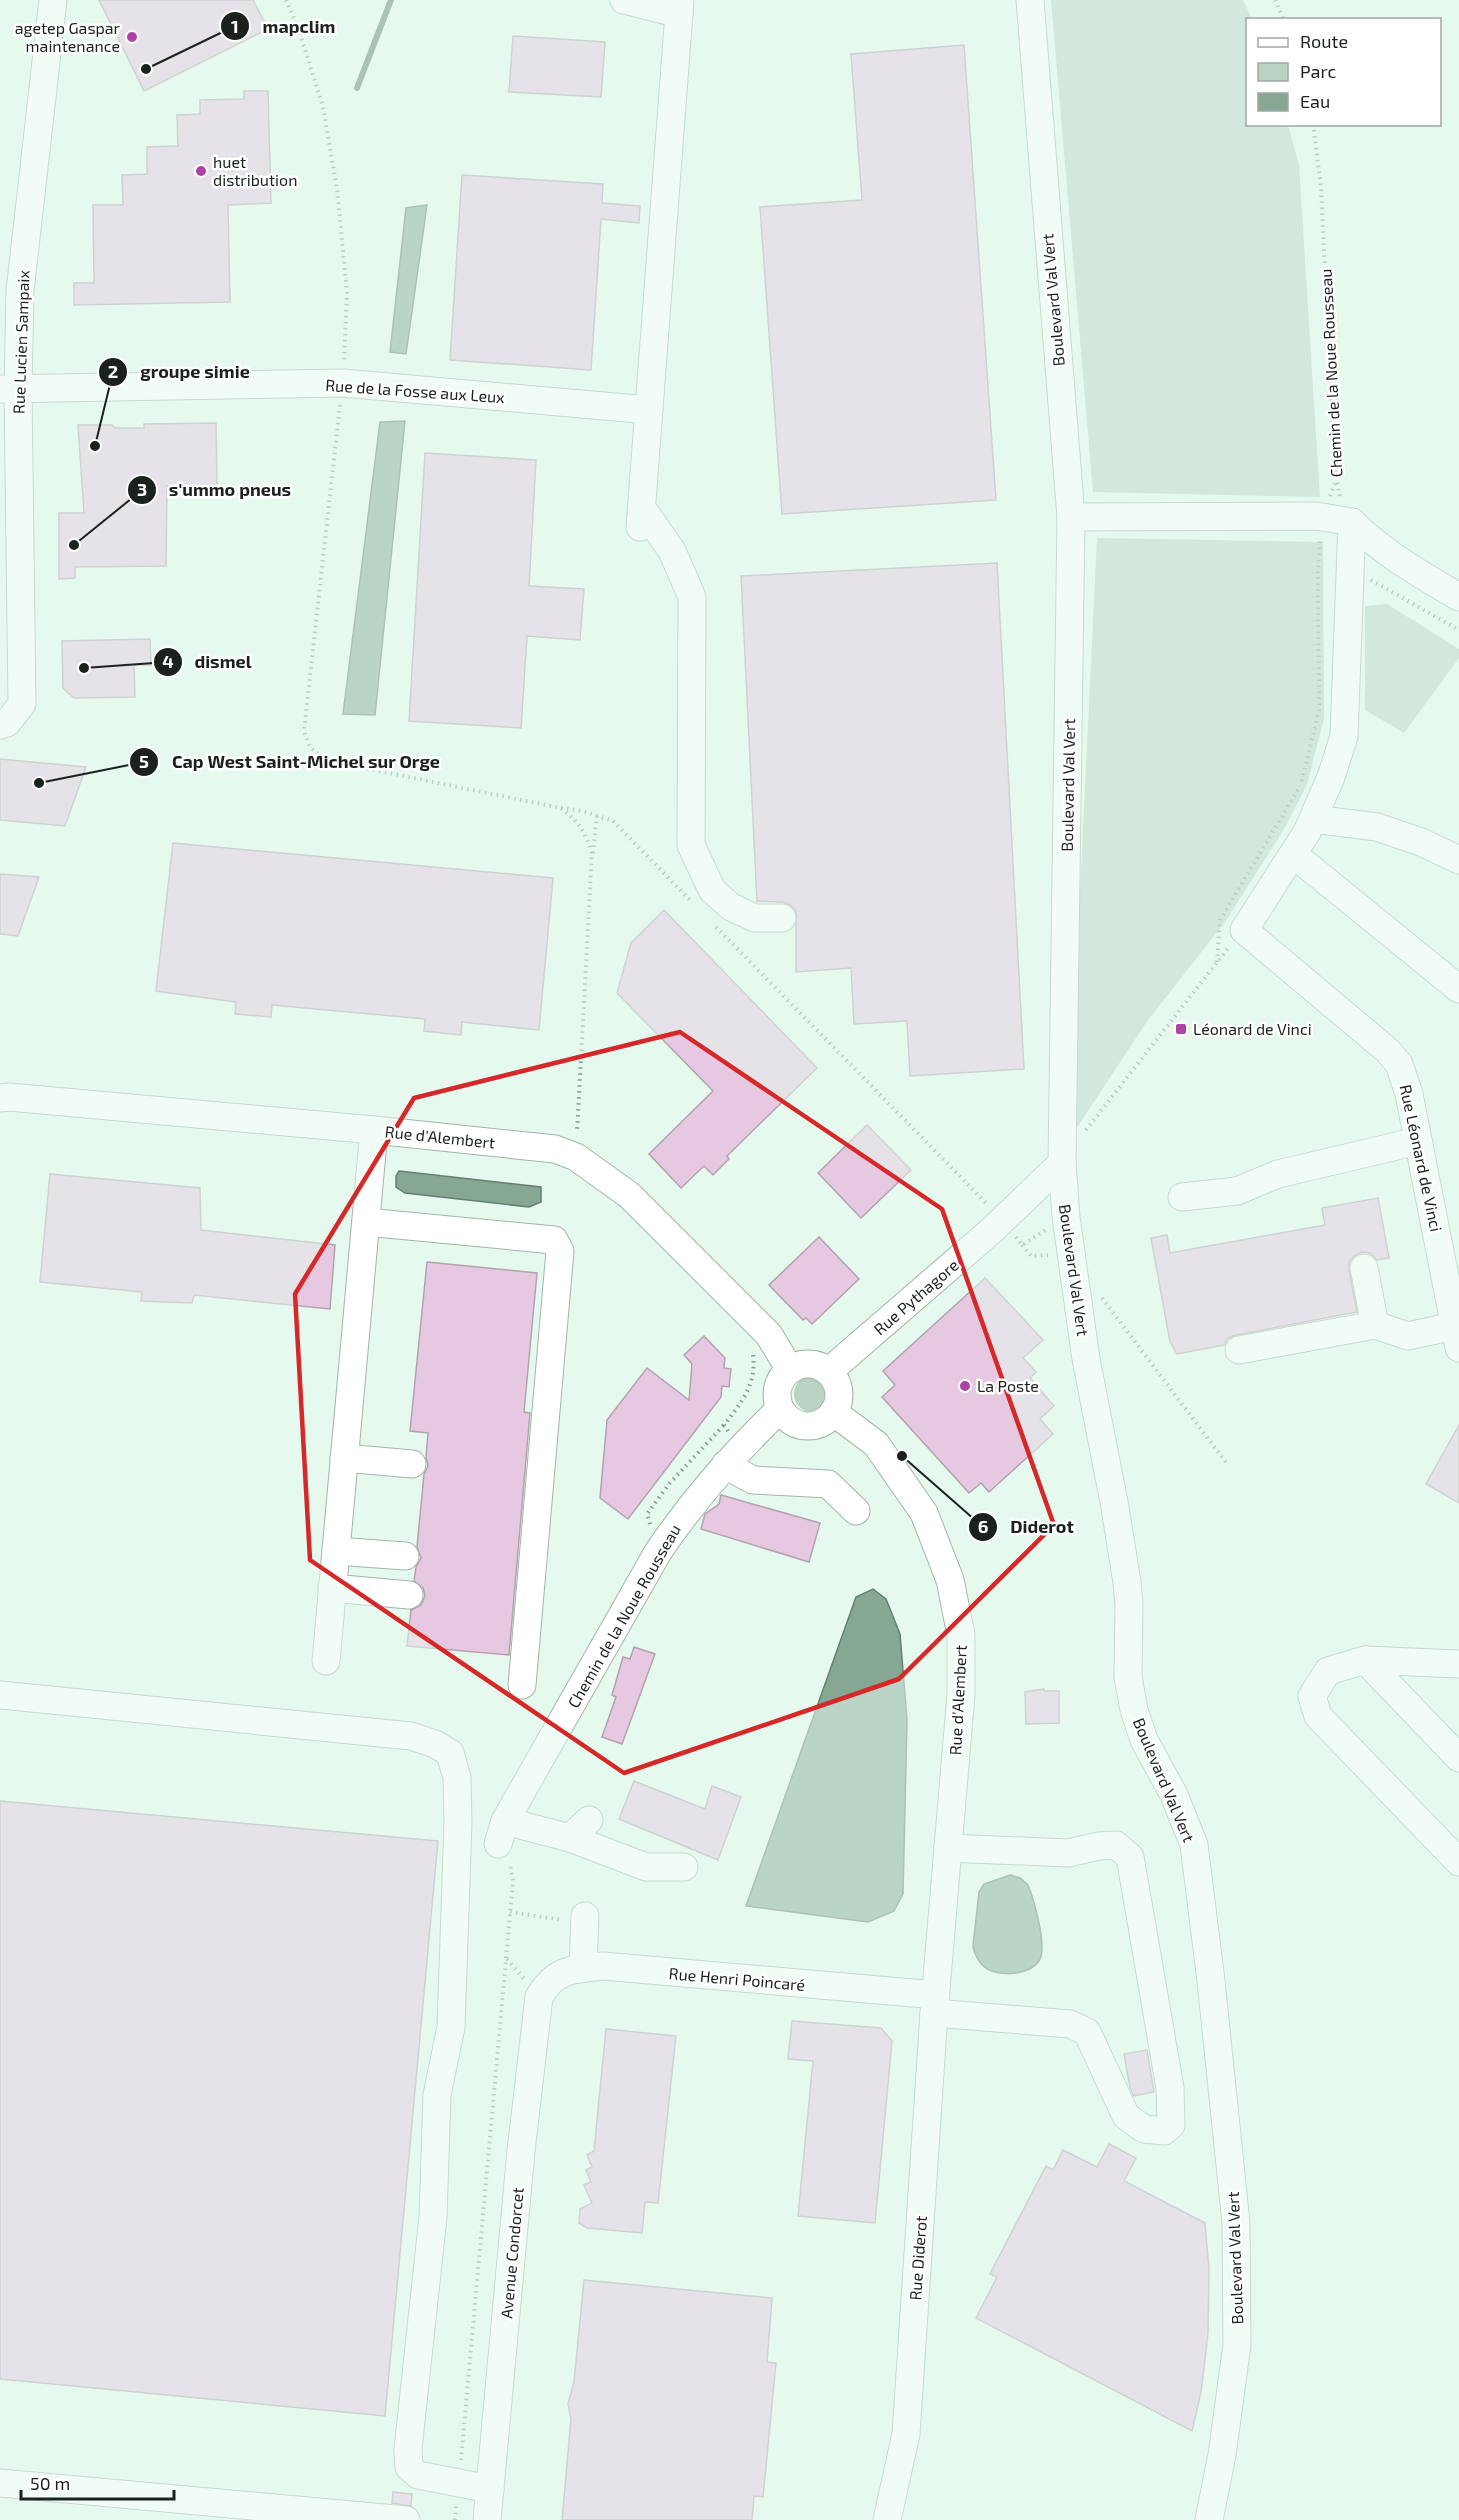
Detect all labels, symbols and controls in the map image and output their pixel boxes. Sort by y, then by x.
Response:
callout: mapclim [220,8,347,44]
text: 1 [231,15,239,37]
text: mapclim [263,15,335,37]
place label: agetep Gaspar maintenance [15,18,121,55]
legend [1246,18,1441,126]
marker: agetep Gaspar maintenance [125,30,139,44]
text: Route [1300,30,1348,52]
text: Parc [1300,60,1336,82]
text: Eau [1300,90,1330,112]
place label: huet distribution [213,152,297,189]
marker: huet distribution [194,164,208,178]
street label: Boulevard Val Vert [1037,233,1068,367]
street label: Chemin de la Noue Rousseau [1316,268,1345,478]
street label: Rue Lucien Sampaix [8,269,33,414]
callout: groupe simie [98,354,262,390]
text: 2 [108,360,118,382]
text: groupe simie [140,360,250,382]
street label: Rue de la Fosse aux Leux [325,375,506,406]
callout: s'ummo pneus [127,472,303,508]
text: 3 [137,478,147,500]
text: s'ummo pneus [169,478,291,500]
callout: dismel [153,644,264,680]
text: 4 [162,650,174,672]
text: dismel [194,650,252,672]
street label: Boulevard Val Vert [1057,718,1078,852]
callout: Cap West Saint-Michel sur Orge [129,744,452,780]
text: 5 [139,750,149,772]
text: Cap West Saint-Michel sur Orge [172,750,440,772]
place label: Léonard de Vinci [1193,1019,1312,1038]
marker: Léonard de Vinci [1174,1022,1188,1036]
street label: Rue Léonard de Vinci [1397,1083,1446,1233]
street label: Rue d'Alembert [384,1121,496,1152]
street label: Boulevard Val Vert [1056,1203,1093,1337]
street label: Rue Pythagore [869,1255,962,1339]
place label: La Poste [977,1376,1039,1395]
marker: La Poste [958,1379,972,1393]
callout: Diderot [968,1509,1085,1545]
text: 6 [978,1515,988,1537]
text: Diderot [1010,1515,1074,1537]
street label: Chemin de la Noue Rousseau [563,1521,684,1711]
street label: Rue d'Alembert [945,1644,970,1756]
street label: Boulevard Val Vert [1130,1715,1199,1845]
street label: Rue Henri Poincaré [668,1963,806,1994]
street label: Avenue Condorcet [496,2187,527,2319]
street label: Boulevard Val Vert [1223,2191,1246,2325]
street label: Rue Diderot [905,2215,930,2301]
scale bar [21,2463,174,2501]
text: 50 m [30,2472,70,2494]

